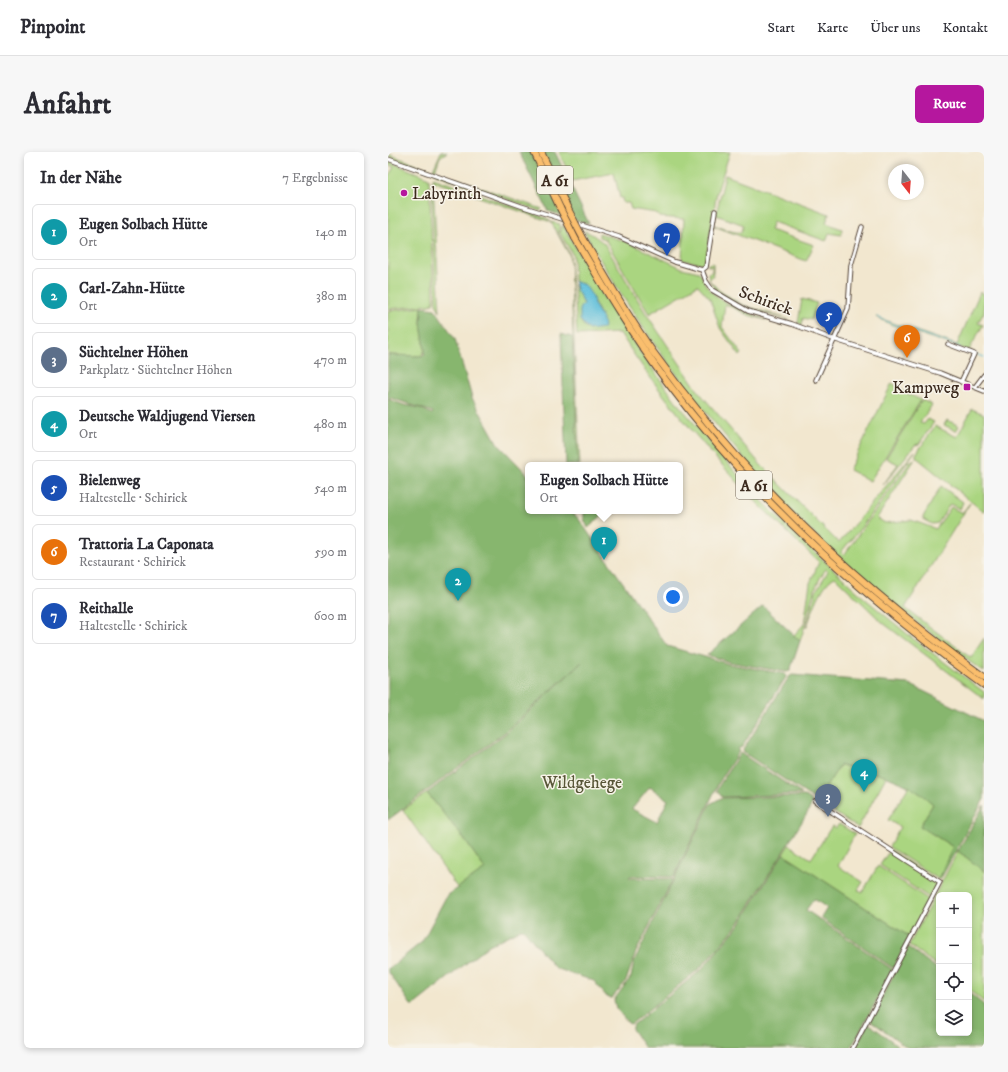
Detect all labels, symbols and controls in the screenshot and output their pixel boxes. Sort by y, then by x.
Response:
text: Pinpoint [20,16,85,39]
text: Start [768,19,795,37]
text: Karte [817,19,848,37]
text: Über uns [870,19,920,37]
text: Kontakt [942,19,988,37]
button: Route [915,85,984,123]
text: Anfahrt [24,87,111,122]
north arrow [888,164,924,200]
road number: A 61 [537,166,573,194]
text: In der Nähe [40,167,122,189]
text: 7 Ergebnisse [282,170,348,186]
place label: Labyrinth [412,183,481,205]
marker: Labyrinth [399,188,409,198]
text: Eugen Solbach Hütte [79,215,207,234]
pin: 7 [654,223,680,256]
text: 1 [52,224,56,240]
text: 140 m [315,224,347,240]
text: Ort [79,234,97,250]
text: Carl-Zahn-Hütte [79,279,185,298]
street label: Schirick [736,281,796,321]
text: 2 [51,288,57,304]
text: 380 m [316,288,347,304]
text: Ort [79,298,97,314]
pin: 5 [816,302,842,335]
pin: 6 [894,325,920,358]
text: Süchtelner Höhen [79,343,188,362]
text: 3 [52,352,56,368]
text: 470 m [314,352,347,368]
text: Parkplatz · Süchtelner Höhen [79,362,232,378]
place label: Kampweg [892,377,960,399]
marker: Kampweg [962,382,972,392]
text: Deutsche Waldjugend Viersen [79,407,255,426]
text: 4 [50,416,58,432]
text: 480 m [313,416,347,432]
text: Ort [79,426,97,442]
popup [525,462,683,514]
text: Bielenweg [79,471,140,490]
text: Eugen Solbach Hütte [540,471,668,490]
road number: A 61 [736,471,772,499]
text: 5 [51,480,57,496]
text: 540 m [314,480,347,496]
text: Haltestelle · Schirick [79,490,187,506]
text: Ort [540,490,558,506]
pin: 1 [591,527,617,560]
text: Trattoria La Caponata [79,535,214,554]
text: 6 [51,544,57,560]
text: 590 m [315,544,347,560]
text: Restaurant · Schirick [79,554,186,570]
pin: 2 [445,568,471,601]
your location [663,587,683,607]
text: Reithalle [79,599,133,618]
text: 7 [51,608,57,624]
text: 600 m [314,608,347,624]
text: Haltestelle · Schirick [79,618,187,634]
pin: 4 [851,759,877,792]
park label: Wildgehege [541,772,622,794]
pin: 3 [815,784,841,817]
map controls [936,892,972,1036]
button: + [936,892,972,928]
button: − [936,928,972,964]
button: locate [936,964,972,1000]
button: layers [936,1000,972,1036]

